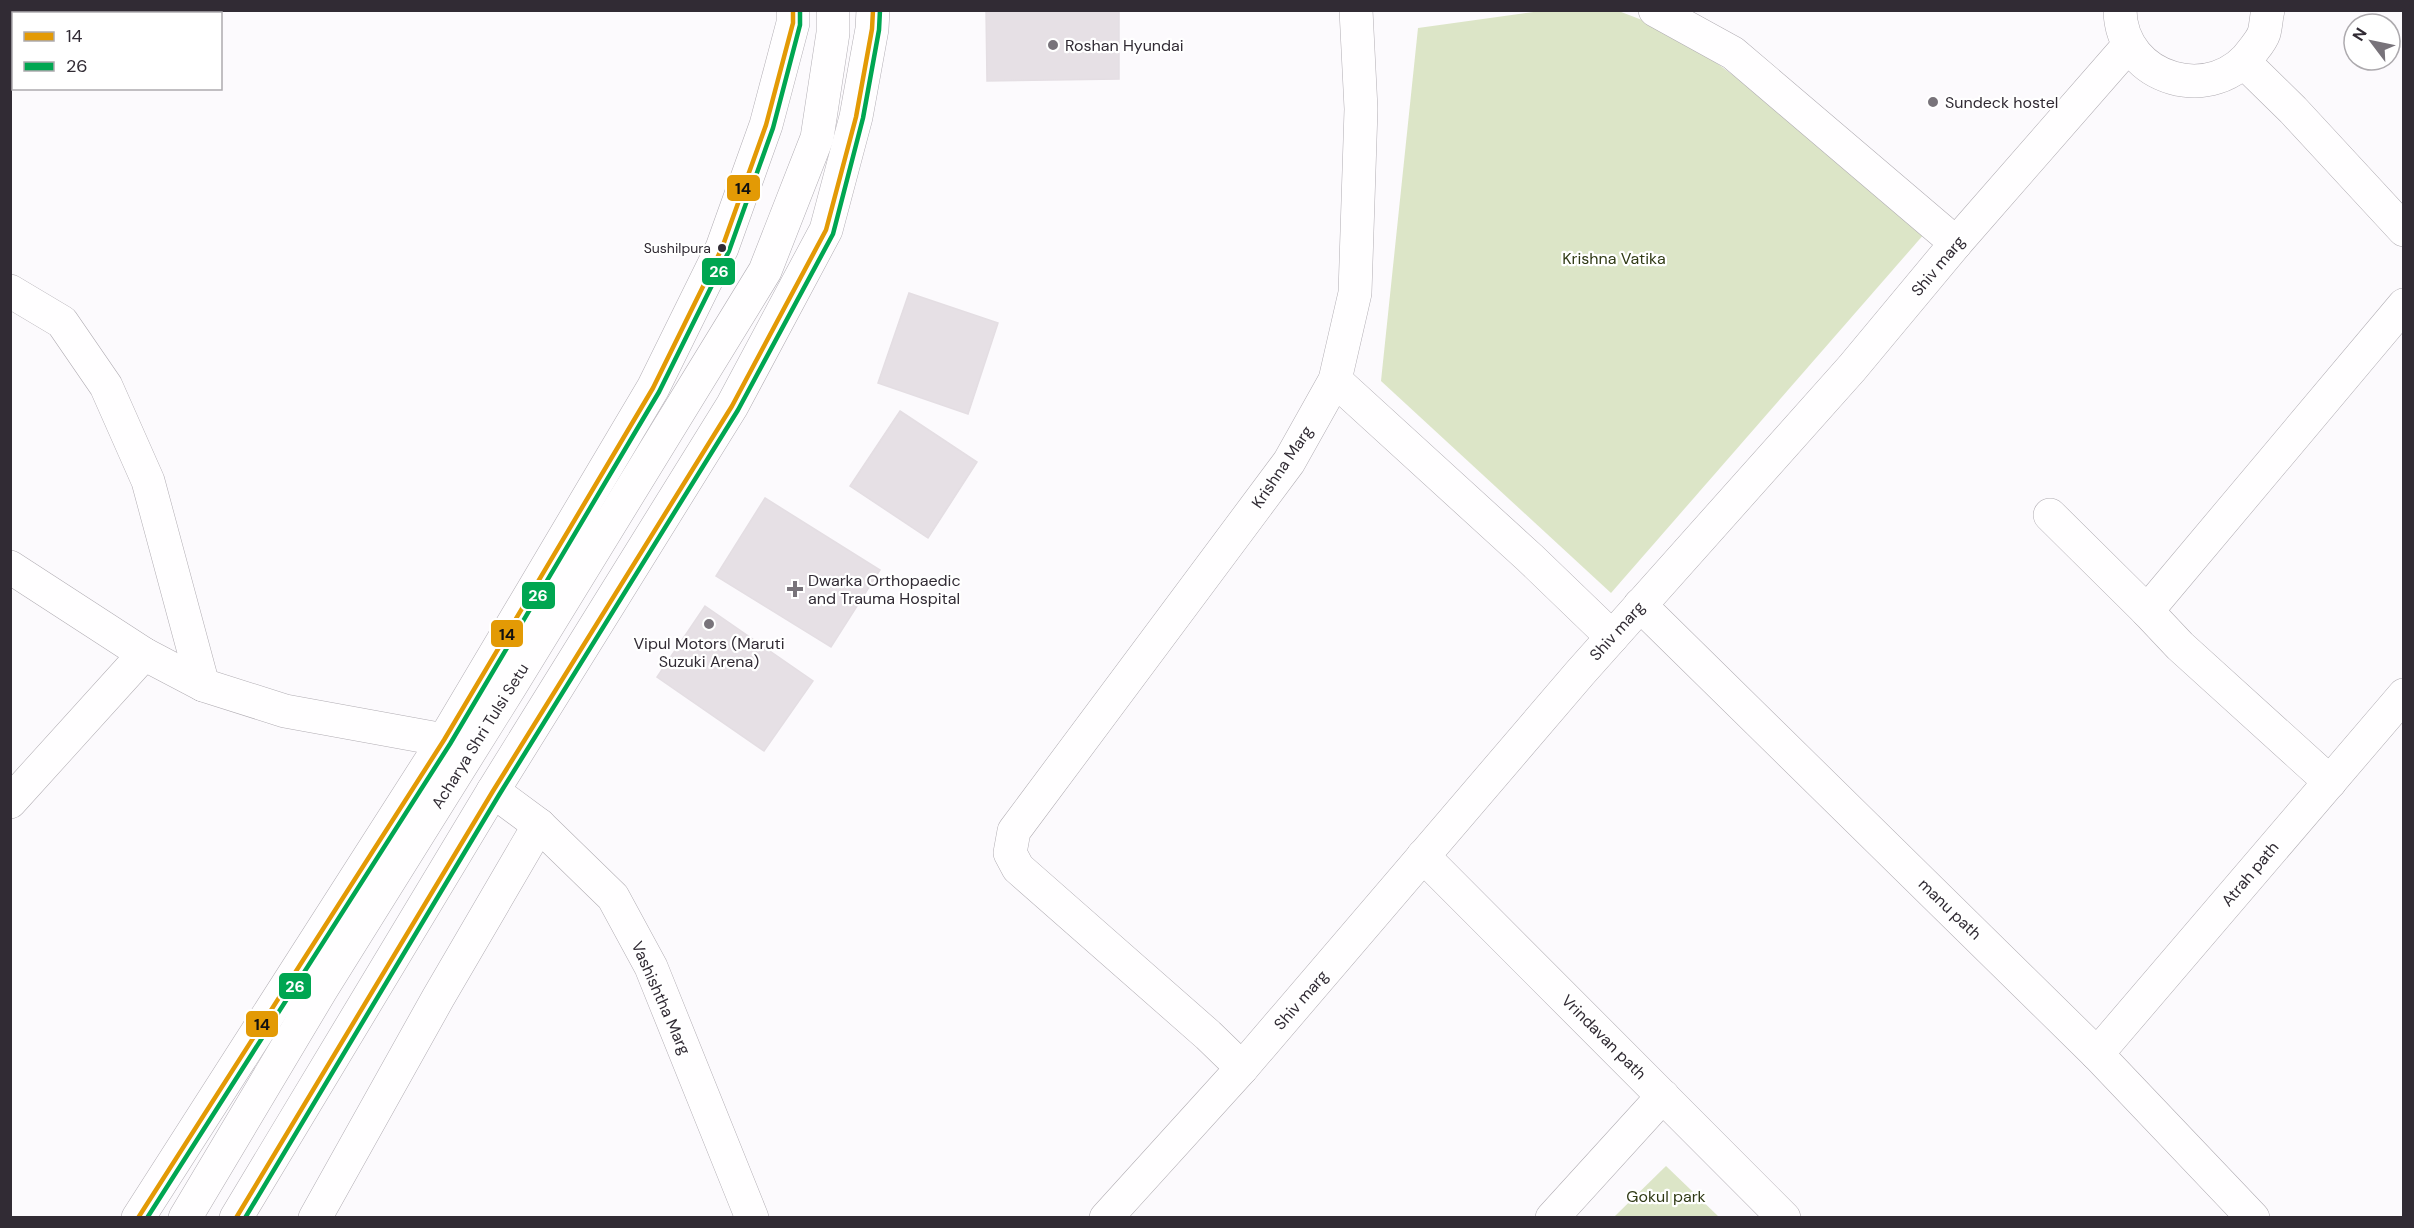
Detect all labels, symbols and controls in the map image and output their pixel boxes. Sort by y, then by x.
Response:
legend [12,12,222,90]
north arrow [2342,12,2402,72]
text: 14 [66,24,83,48]
text: N [2348,24,2372,45]
place label: Roshan Hyundai [1065,35,1184,56]
marker: Roshan Hyundai [1046,38,1060,52]
text: 26 [66,54,88,78]
place label: Sundeck hostel [1945,92,2058,113]
marker: Sundeck hostel [1926,95,1940,109]
line badge: 14 [726,174,761,202]
text: 14 [735,178,751,199]
street label: Shiv marg [1907,231,1969,301]
place label: Sushilpura [644,239,711,257]
marker: Sushilpura [716,242,728,254]
park label: Krishna Vatika [1562,248,1666,269]
line badge: 26 [701,257,736,286]
text: 26 [709,261,729,282]
street label: Krishna Marg [1247,422,1317,512]
place label: Dwarka Orthopaedic and Trauma Hospital [808,570,961,609]
marker: Dwarka Orthopaedic and Trauma Hospital [786,580,804,598]
line badge: 26 [521,581,556,610]
text: 26 [528,585,548,606]
street label: Shiv marg [1585,597,1649,665]
marker: Vipul Motors (Maruti Suzuki Arena) [702,617,716,631]
line badge: 14 [490,619,524,648]
text: 14 [499,624,515,645]
place label: Vipul Motors (Maruti Suzuki Arena) [633,633,785,672]
street label: Acharya Shri Tulsi Setu [427,659,533,813]
street label: Atrah path [2217,837,2283,911]
street label: manu path [1914,874,1986,944]
street label: Vashishtha Marg [627,938,695,1058]
street label: Shiv marg [1269,966,1333,1034]
line badge: 26 [278,972,312,1000]
text: 26 [285,976,305,997]
street label: Vrindavan path [1557,990,1651,1084]
line badge: 14 [245,1010,279,1038]
text: 14 [254,1014,270,1035]
park label: Gokul park [1626,1186,1706,1207]

